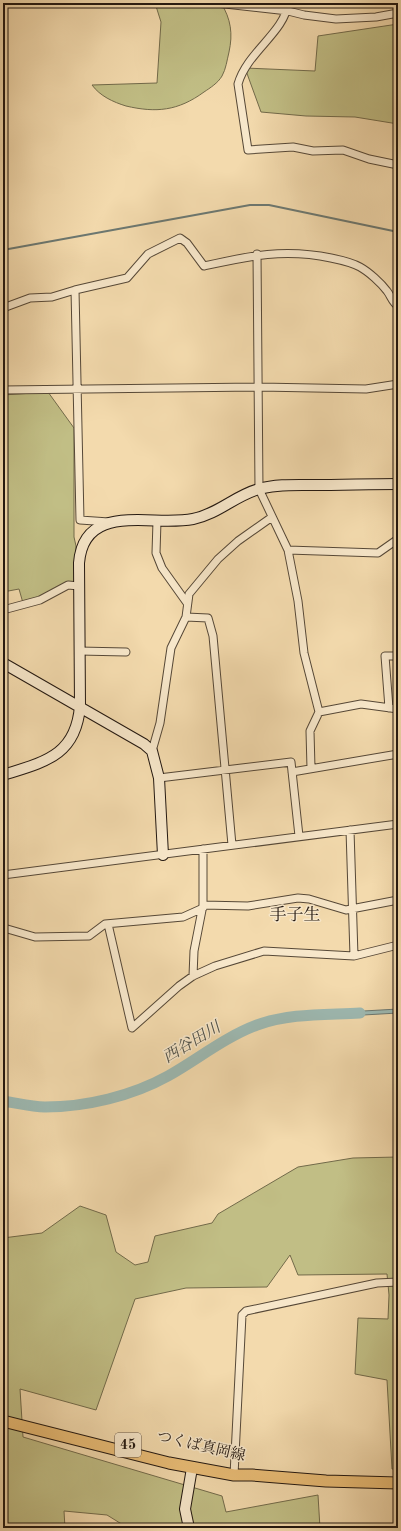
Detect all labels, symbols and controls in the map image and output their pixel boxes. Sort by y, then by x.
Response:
district label: 手子生 [270,905,321,924]
water label: 西谷田川 [159,1017,225,1066]
street label: つくば真岡線 [155,1428,247,1464]
road number: 45 [115,1433,141,1457]

